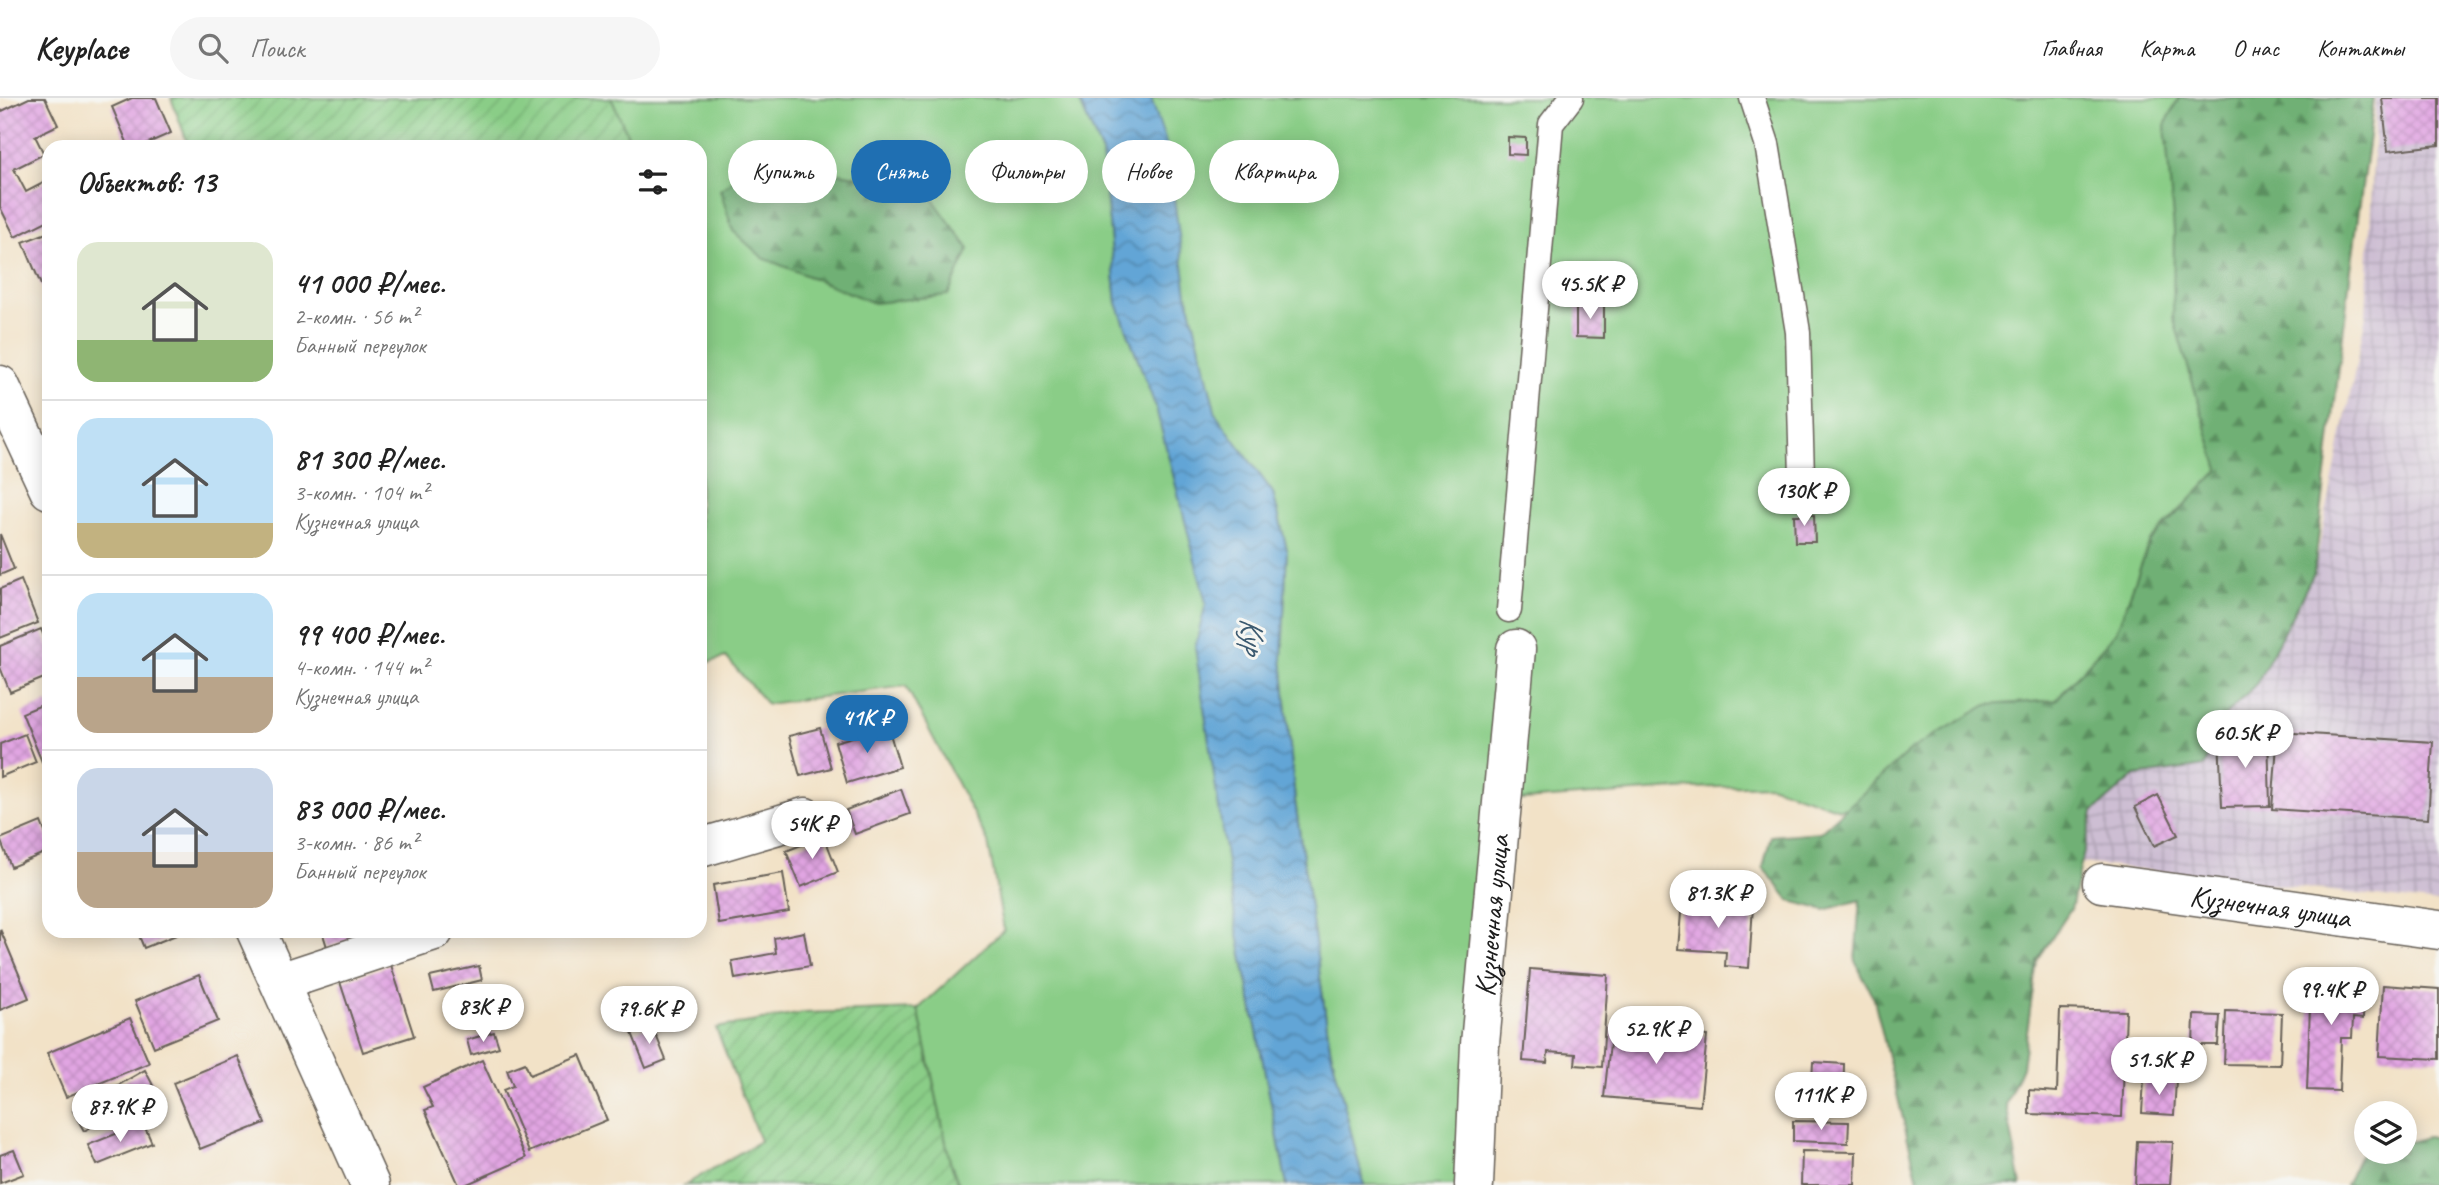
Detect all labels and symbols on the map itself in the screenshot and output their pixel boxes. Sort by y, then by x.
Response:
pin: 45.5K ₽ [1525,262,1655,321]
pin: 130K ₽ [1747,468,1861,528]
water label: Кур [1230,614,1276,660]
pin: 41K ₽ [818,696,916,755]
pin: 60.5K ₽ [2180,710,2310,770]
pin: 54K ₽ [763,802,861,861]
street label: Кузнечная улица [1465,832,1518,998]
pin: 81.3K ₽ [1653,870,1783,930]
street label: Кузнечная улица [2188,876,2355,937]
pin: 99.4K ₽ [2266,968,2396,1027]
pin: 83K ₽ [434,984,532,1044]
pin: 79.6K ₽ [584,986,714,1046]
pin: 52.9K ₽ [1591,1006,1721,1066]
pin: 51.5K ₽ [2094,1038,2224,1097]
pin: 111K ₽ [1764,1072,1878,1132]
pin: 87.9K ₽ [55,1084,185,1144]

